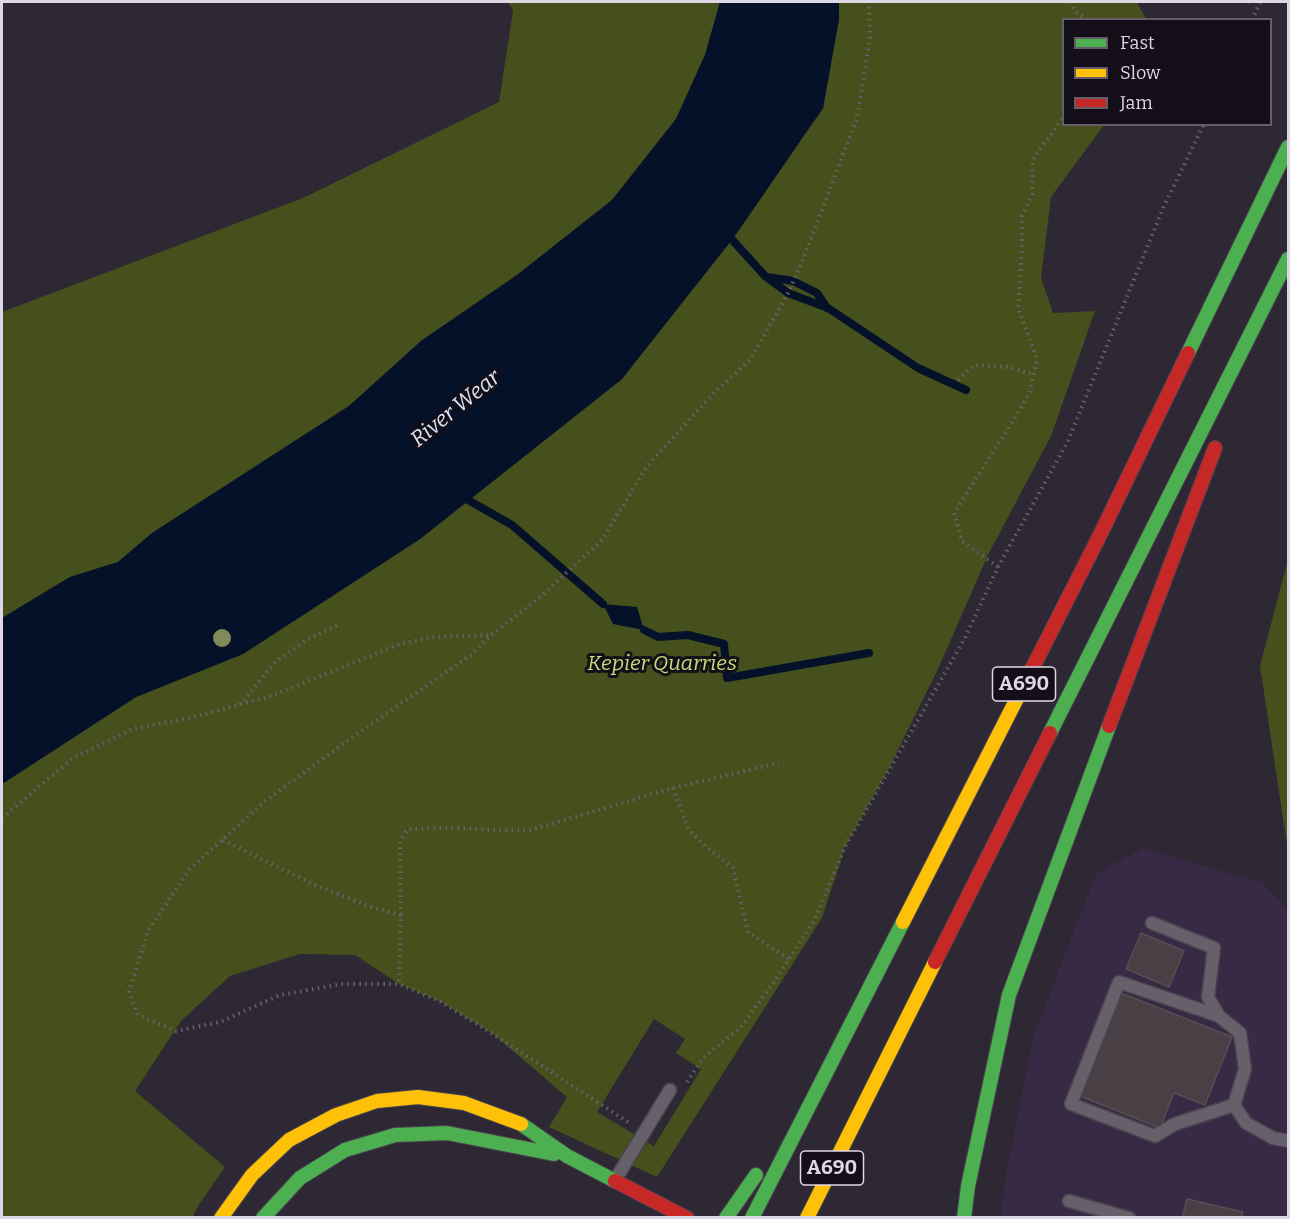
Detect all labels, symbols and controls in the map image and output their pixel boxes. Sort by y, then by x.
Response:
legend [1062,18,1272,126]
text: Fast [1120,32,1155,54]
text: Slow [1120,62,1160,84]
text: Jam [1120,92,1153,114]
water label: River Wear [406,365,506,453]
park label: Kepier Quarries [587,651,737,677]
road number: A690 [992,667,1056,701]
road number: A690 [800,1151,864,1185]

